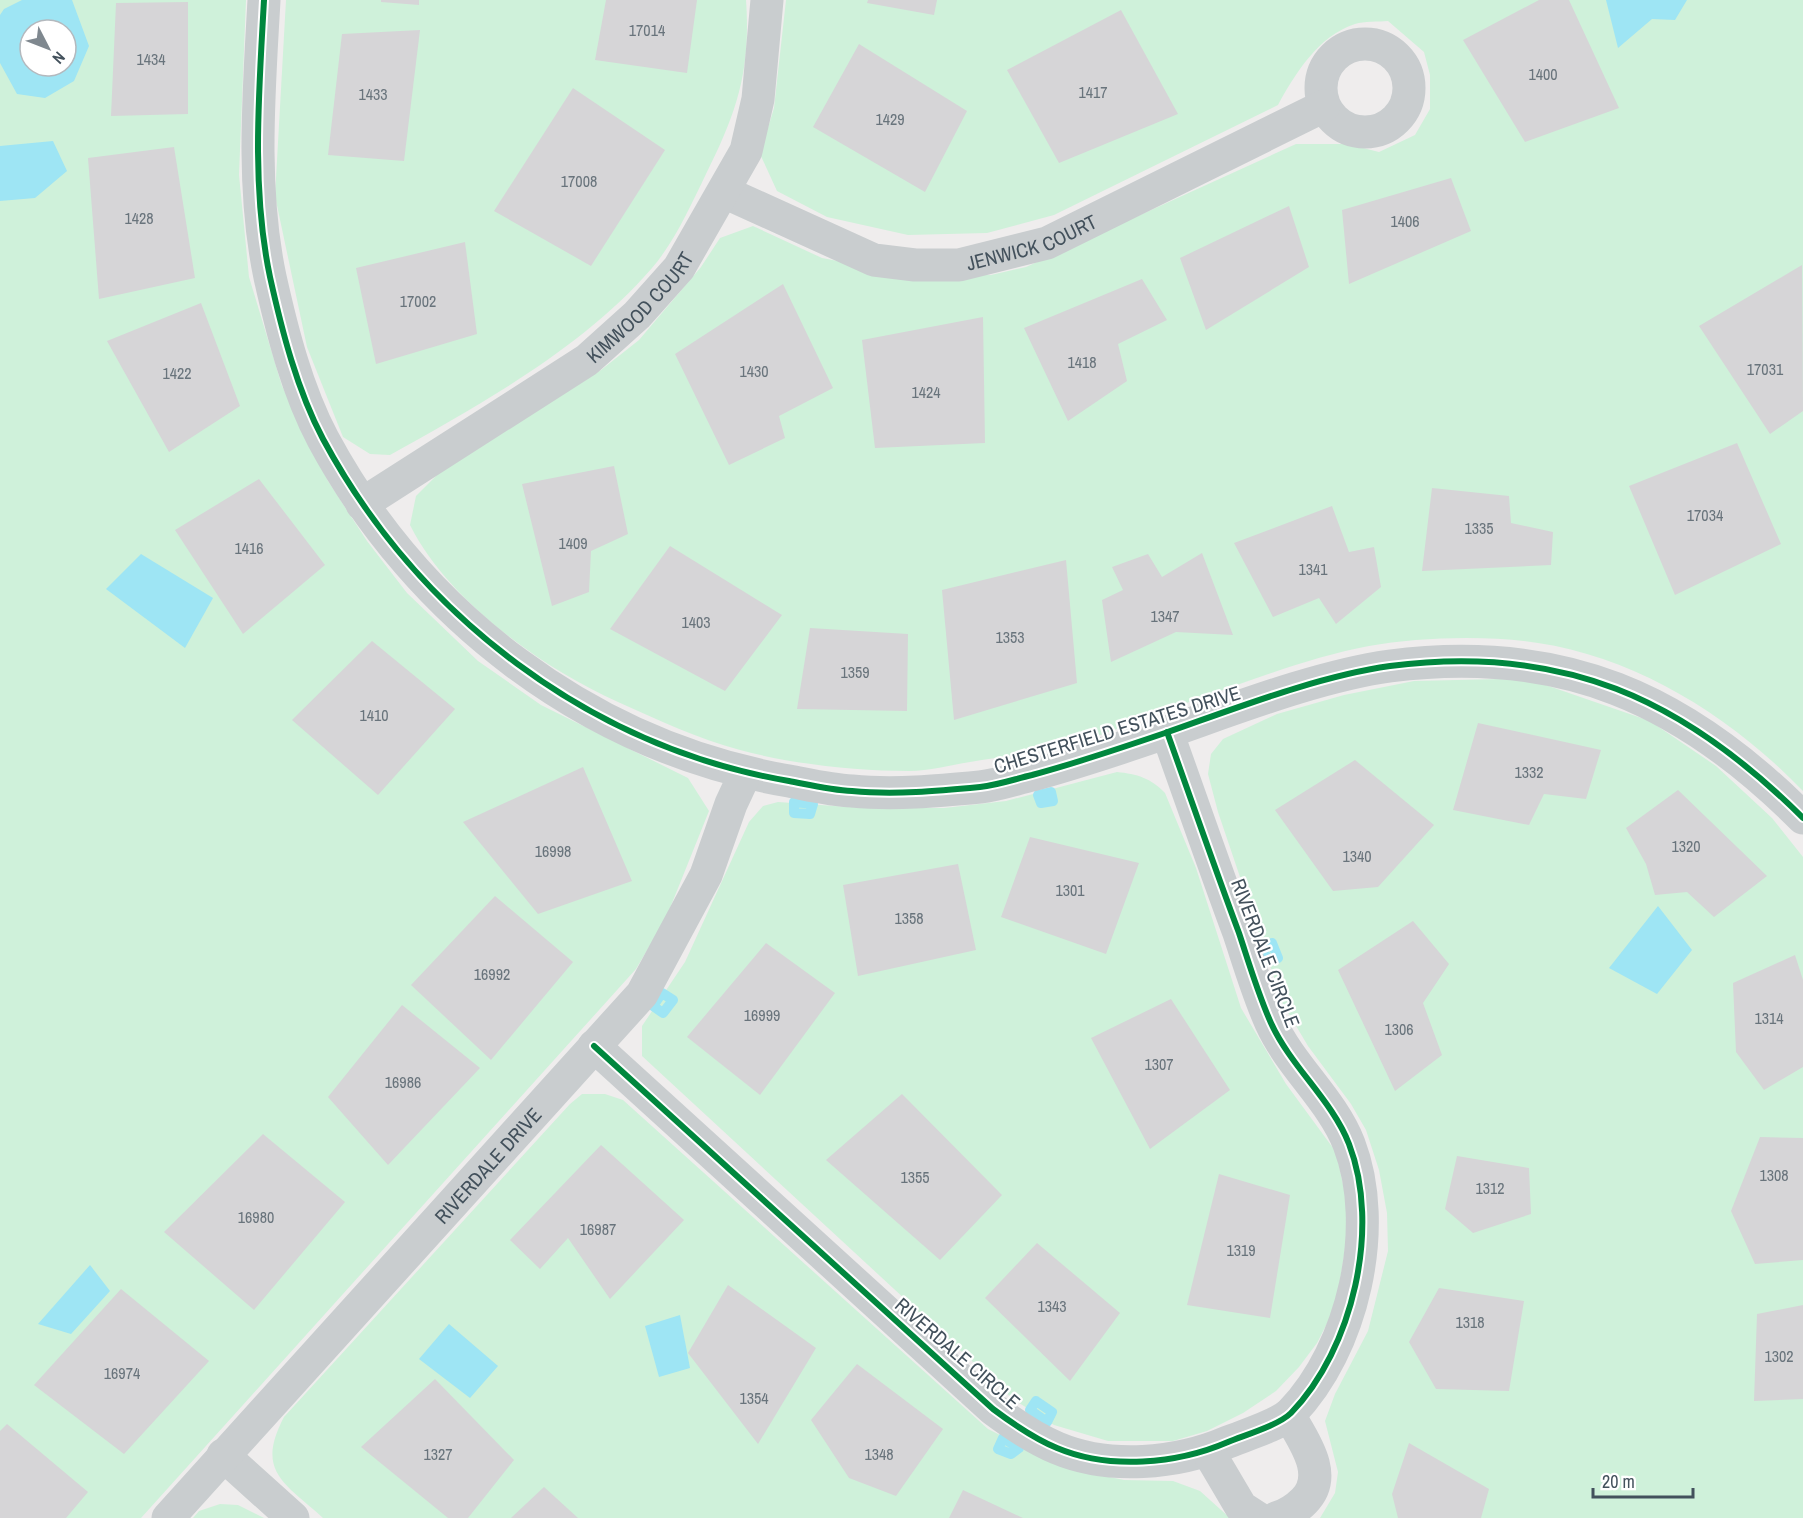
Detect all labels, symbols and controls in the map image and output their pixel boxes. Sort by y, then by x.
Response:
north arrow [18,18,78,78]
house number: 17014 [629,19,665,41]
text: N [48,47,70,69]
house number: 1434 [136,48,166,70]
house number: 1400 [1528,63,1558,85]
house number: 1417 [1078,81,1108,103]
house number: 1433 [358,83,388,105]
house number: 1429 [875,108,905,130]
house number: 17008 [561,170,597,192]
house number: 1428 [124,207,154,229]
street label: JENWICK COURT [963,207,1101,276]
house number: 1406 [1390,210,1420,232]
street label: KIMWOOD COURT [580,247,699,368]
house number: 17002 [400,290,436,312]
house number: 1418 [1067,351,1097,373]
house number: 17031 [1747,358,1784,380]
house number: 1430 [739,360,769,382]
house number: 1422 [162,362,192,384]
house number: 1424 [911,381,941,403]
house number: 17034 [1687,504,1723,526]
house number: 1335 [1464,517,1494,539]
house number: 1409 [558,532,588,554]
house number: 1416 [234,537,264,559]
house number: 1341 [1298,558,1328,580]
house number: 1347 [1150,605,1180,627]
house number: 1403 [681,611,711,633]
house number: 1353 [995,626,1025,648]
house number: 1359 [840,661,870,683]
street label: CHESTERFIELD ESTATES DRIVE [990,679,1244,779]
house number: 1410 [359,704,389,726]
house number: 1332 [1514,761,1544,783]
house number: 1320 [1671,835,1701,857]
house number: 16998 [535,840,571,862]
house number: 1340 [1342,845,1372,867]
street label: RIVERDALE CIRCLE [1225,875,1307,1031]
house number: 1301 [1055,879,1085,901]
house number: 1358 [894,907,924,929]
house number: 16992 [474,963,510,985]
house number: 16999 [744,1004,780,1026]
house number: 1314 [1754,1007,1784,1029]
house number: 1306 [1384,1018,1414,1040]
house number: 1307 [1144,1053,1174,1075]
house number: 16986 [385,1071,421,1093]
street label: RIVERDALE DRIVE [428,1101,547,1229]
house number: 1308 [1759,1164,1789,1186]
house number: 1355 [900,1166,930,1188]
house number: 1312 [1475,1177,1505,1199]
house number: 16980 [238,1206,274,1228]
house number: 16987 [580,1218,616,1240]
house number: 1319 [1226,1239,1256,1261]
street label: RIVERDALE CIRCLE [890,1291,1026,1415]
house number: 1343 [1037,1295,1067,1317]
house number: 1318 [1455,1311,1485,1333]
house number: 1302 [1764,1345,1794,1367]
house number: 16974 [104,1362,140,1384]
house number: 1354 [739,1387,769,1409]
house number: 1327 [423,1443,453,1465]
house number: 1348 [864,1443,894,1465]
scale bar [1593,1461,1694,1499]
text: 20 m [1602,1469,1635,1494]

